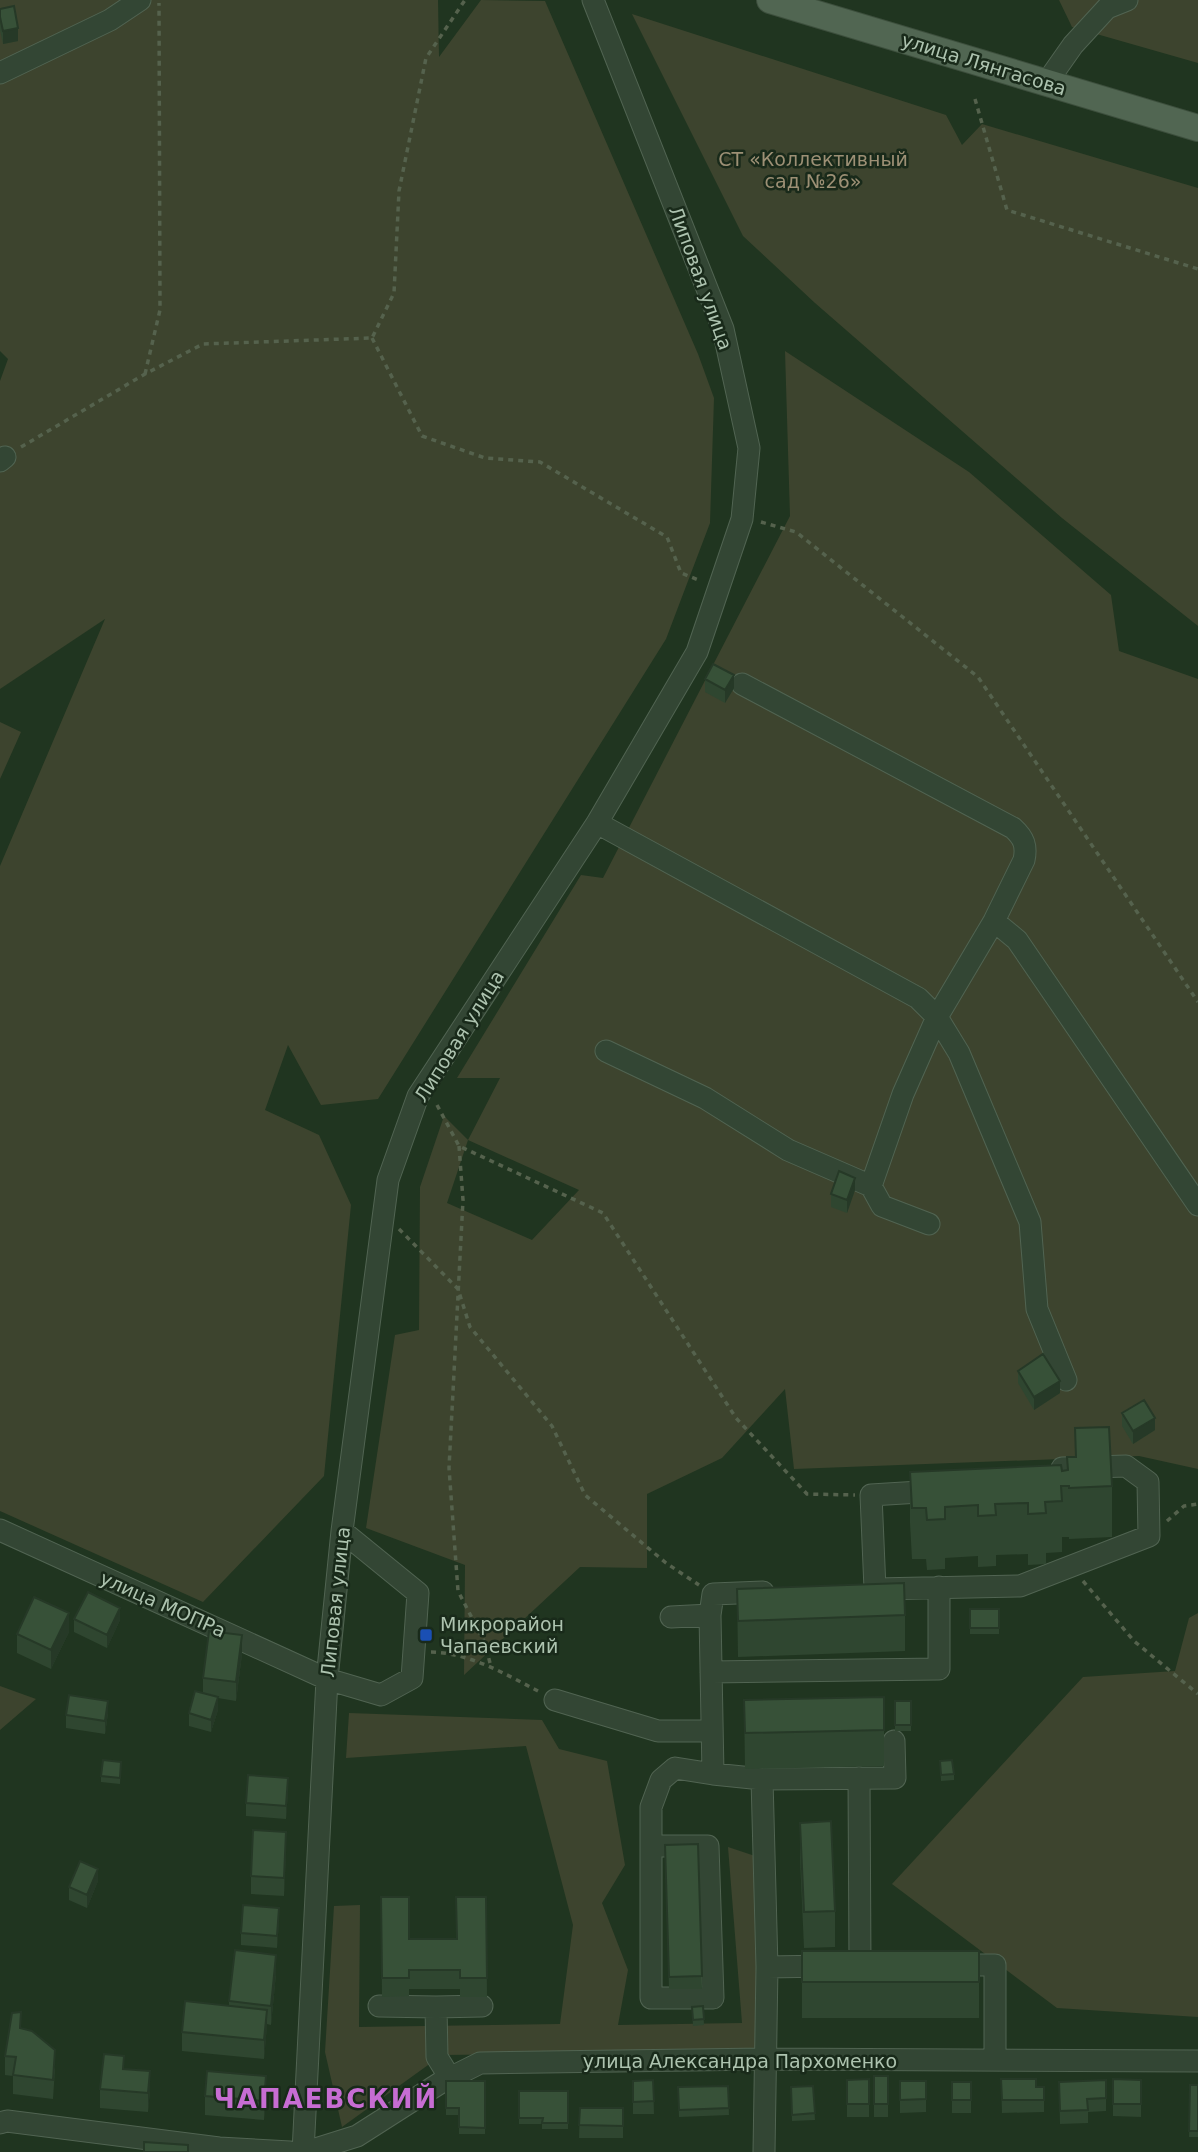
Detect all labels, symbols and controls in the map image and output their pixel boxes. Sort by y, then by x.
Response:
street label: улица Лянгасова [899,28,1069,100]
park label: СТ «Коллективный сад №26» [718,148,908,192]
street label: Липовая улица [665,203,737,353]
street label: Липовая улица [410,966,508,1106]
street label: Липовая улица [316,1526,354,1678]
street label: улица МОПРа [97,1566,229,1642]
place label: Микрорайон Чапаевский [440,1613,564,1657]
marker: Микрорайон Чапаевский [418,1627,434,1643]
street label: улица Александра Пархоменко [583,2050,897,2072]
district label: ЧАПАЕВСКИЙ [214,2083,438,2114]

